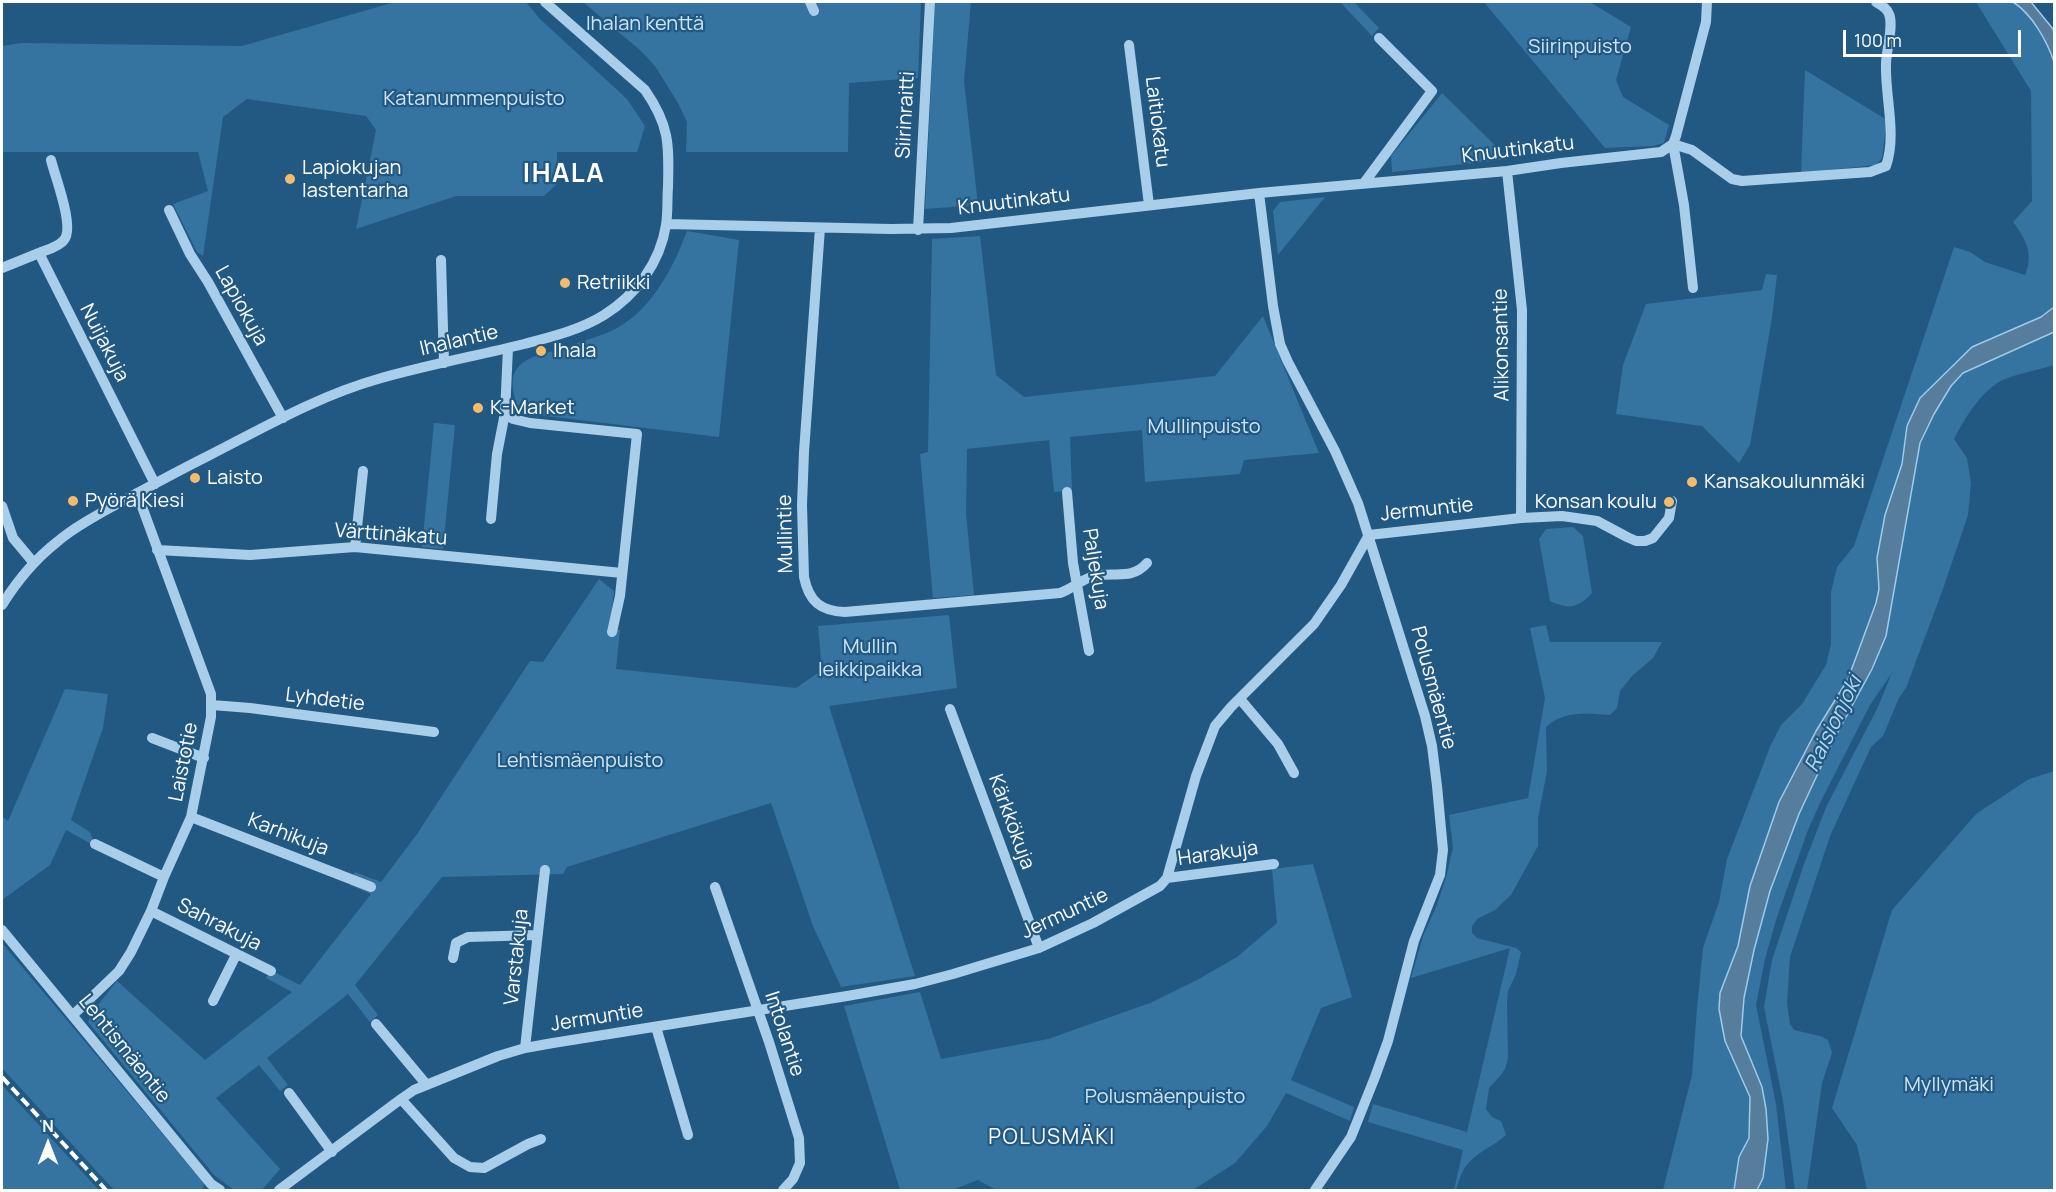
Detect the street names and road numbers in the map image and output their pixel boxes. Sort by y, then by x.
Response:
street label: Siirinraitti [892,71,920,159]
street label: Laitiokatu [1140,75,1174,169]
street label: Knuutinkatu [1460,131,1576,169]
street label: Knuutinkatu [956,183,1072,221]
street label: Lapiokuja [209,262,273,350]
street label: Alikonsantie [1489,288,1515,402]
street label: Nuijakuja [74,300,134,386]
street label: Ihalantie [417,320,501,362]
street label: Jermuntie [1379,493,1475,527]
street label: Mullintie [773,494,799,574]
street label: Värttinäkatu [334,519,448,551]
street label: Paljekuja [1077,527,1113,611]
street label: Polusmäentie [1405,624,1461,752]
street label: Lyhdetie [284,683,366,717]
street label: Laistotie [165,720,203,804]
street label: Kärkkökuja [983,771,1039,873]
street label: Karhikuja [244,809,332,861]
street label: Harakuja [1176,837,1260,871]
street label: Jermuntie [1018,883,1112,945]
street label: Sahrakuja [173,894,265,956]
street label: Varstakuja [500,908,534,1006]
street label: Intolantie [759,988,809,1080]
street label: Lehtismäentie [73,990,175,1108]
street label: Jermuntie [549,999,645,1037]

